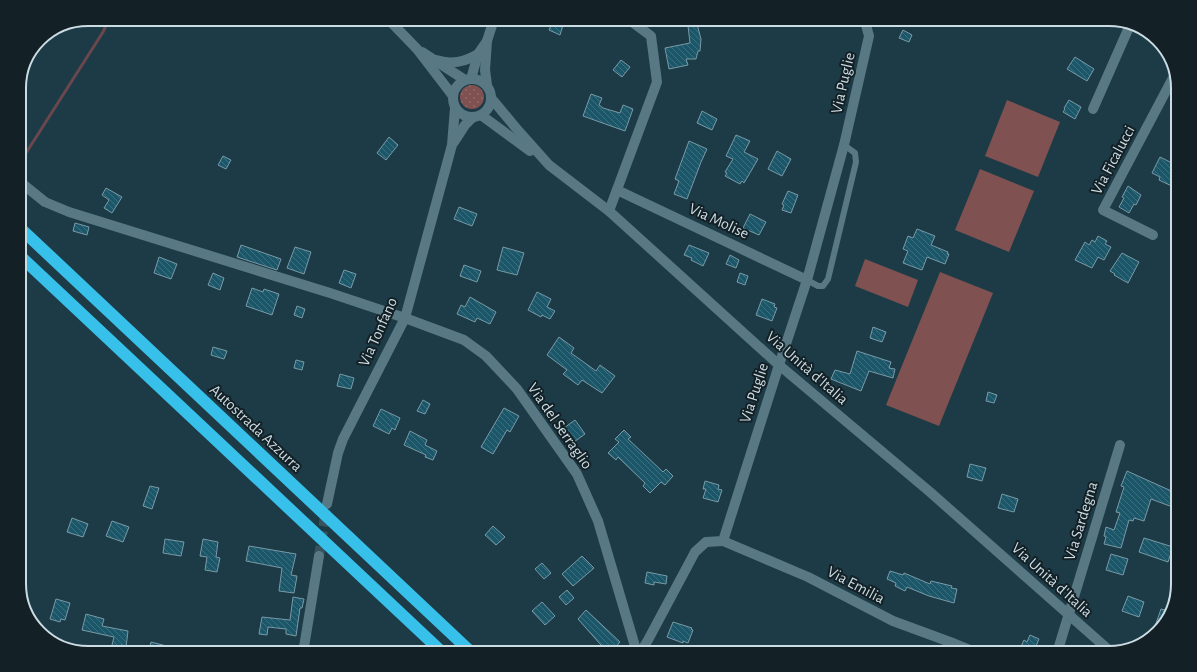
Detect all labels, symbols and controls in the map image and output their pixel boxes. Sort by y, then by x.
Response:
street label: Via Puglie [828,51,858,115]
street label: Via Ficalucci [1088,123,1138,197]
street label: Via Molise [687,200,751,242]
street label: Via Tonfano [356,295,400,369]
street label: Via Unità d'Italia [763,328,851,408]
street label: Via Puglie [737,361,771,425]
street label: Via del Serraglio [525,380,596,472]
street label: Autostrada Azzurra [207,381,305,475]
street label: Via Sardegna [1061,480,1101,562]
street label: Via Unità d'Italia [1008,540,1096,620]
street label: Via Emilia [825,563,887,607]

